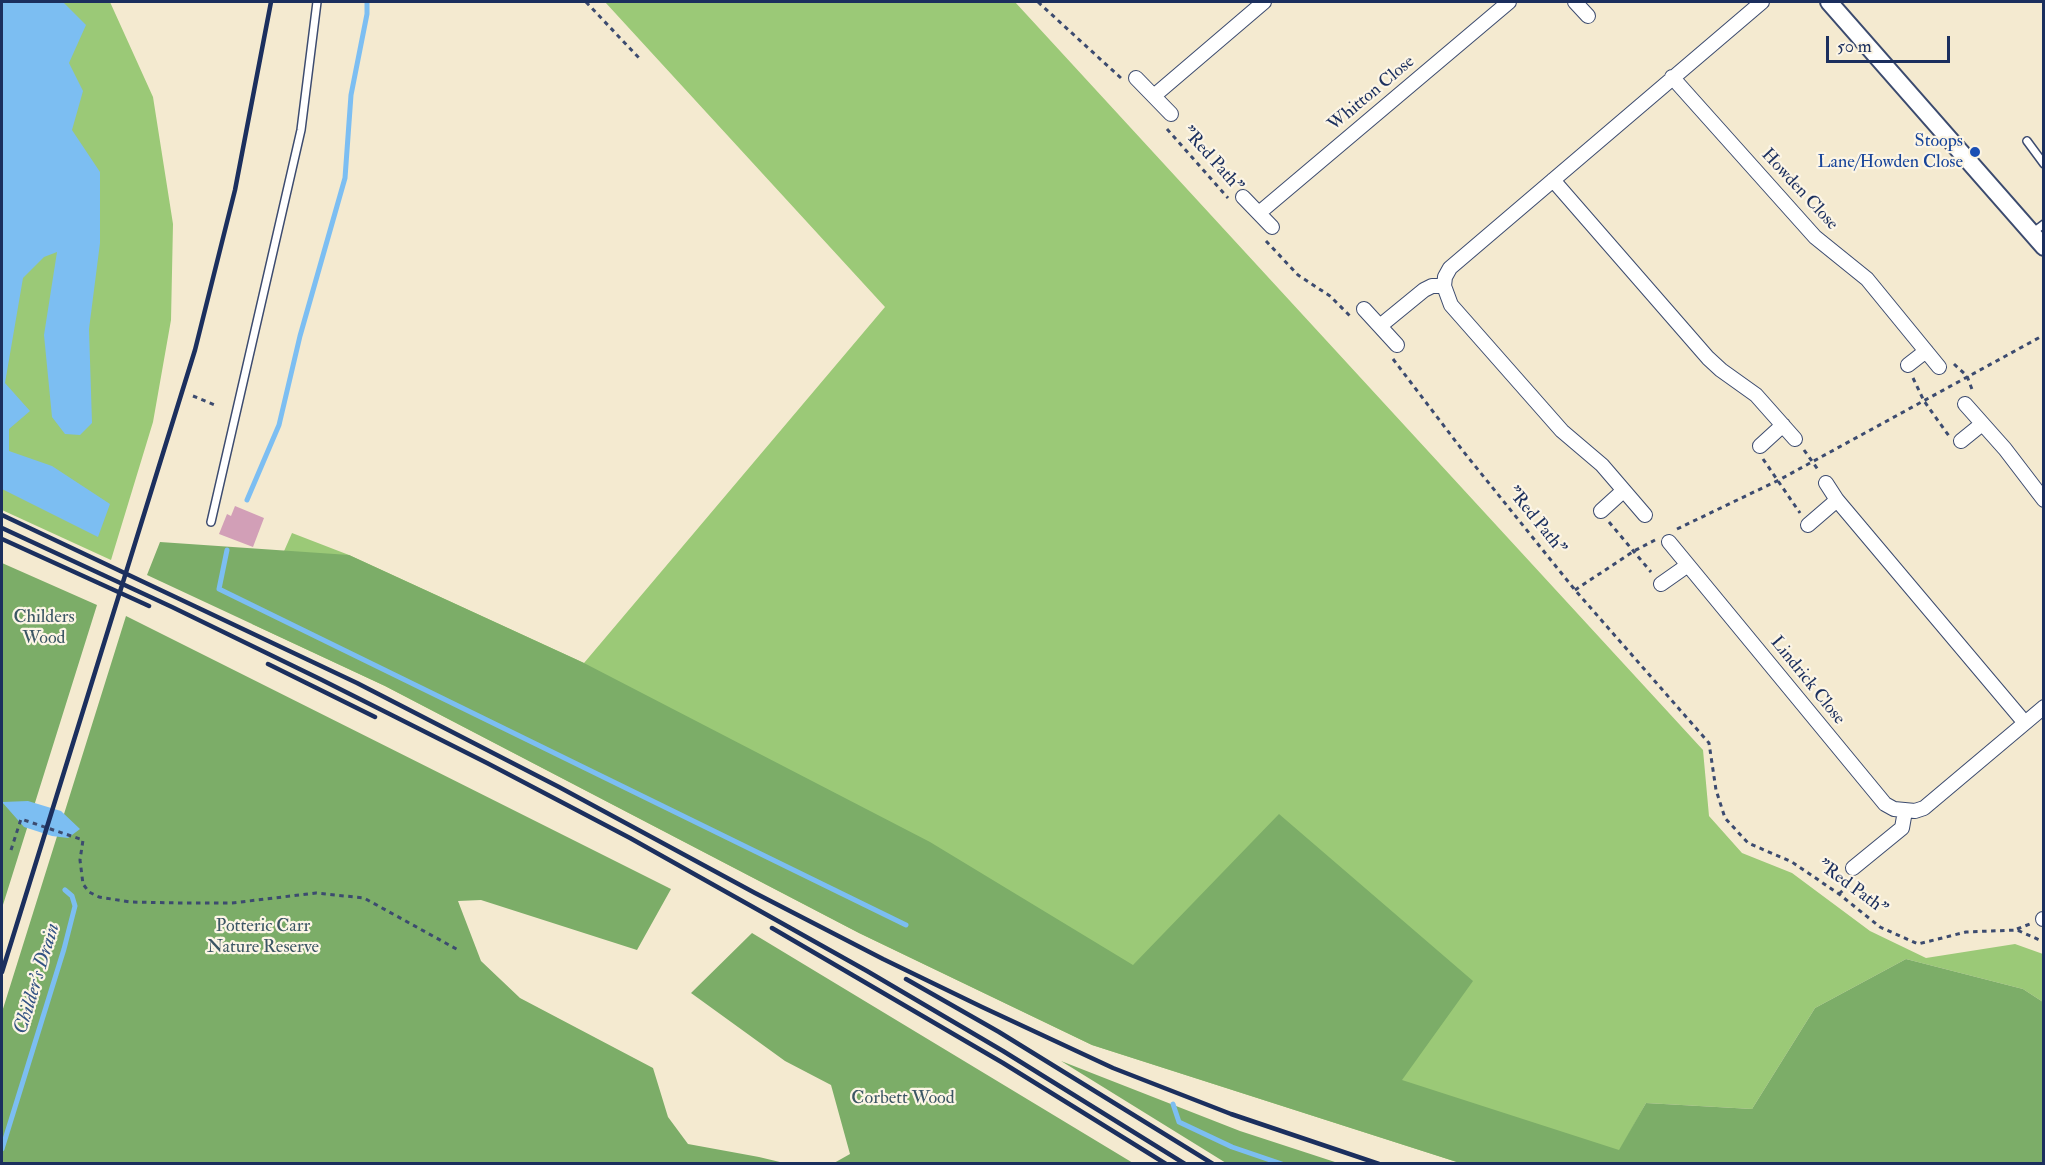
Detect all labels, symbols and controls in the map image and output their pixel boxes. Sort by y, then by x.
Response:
scale bar [1829,24,1954,62]
text: 50 m [1837,35,1872,58]
street label: Whitton Close [1324,52,1420,136]
street label: "Red Path" [1177,122,1247,198]
place label: Stoops Lane/Howden Close [1818,131,1963,174]
street label: Howden Close [1756,145,1842,235]
marker: Stoops Lane/Howden Close [1968,145,1982,159]
street label: "Red Path" [1502,483,1570,559]
park label: Childers Wood [13,607,75,650]
street label: Lindrick Close [1765,633,1849,729]
street label: "Red Path" [1813,855,1891,921]
park label: Potteric Carr Nature Reserve [207,916,319,958]
water label: Childer's Drain [10,921,66,1037]
park label: Corbett Wood [851,1088,955,1110]

